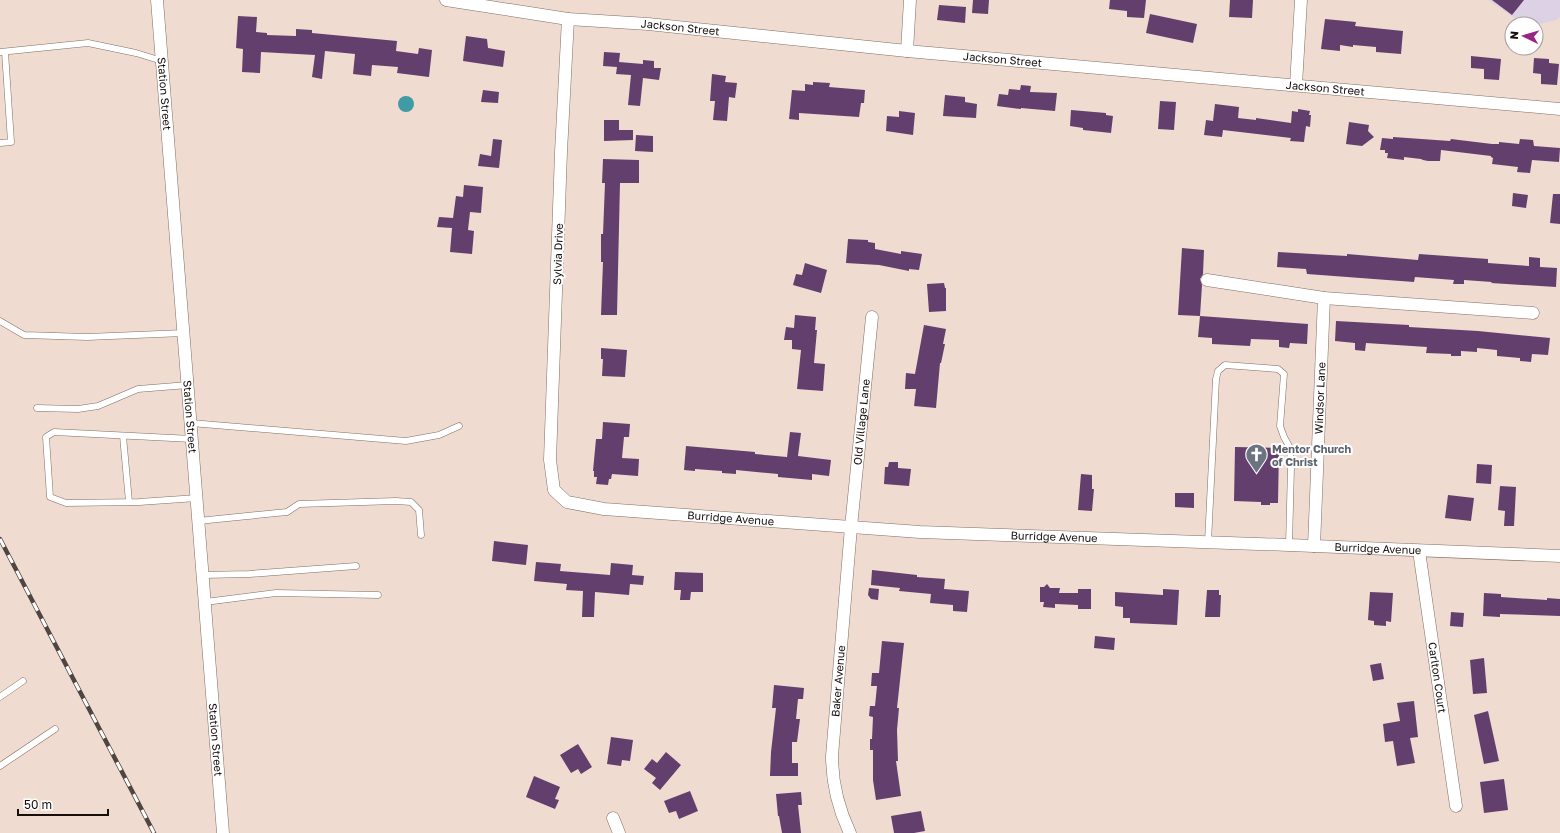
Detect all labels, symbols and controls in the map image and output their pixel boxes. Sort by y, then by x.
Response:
north arrow [1504,16,1544,56]
street label: Jackson Street [640,17,720,37]
text: N [1507,30,1520,40]
street label: Jackson Street [963,49,1043,69]
street label: Station Street [156,57,174,131]
street label: Jackson Street [1285,78,1365,98]
street label: Sylvia Drive [550,223,565,285]
street label: Windsor Lane [1312,362,1327,434]
street label: Old Village Lane [850,378,872,466]
street label: Station Street [181,380,200,454]
church icon: Mentor Church of Christ [1244,442,1270,475]
place label: Mentor Church of Christ [1272,442,1351,468]
street label: Burridge Avenue [687,508,775,527]
street label: Burridge Avenue [1010,528,1098,544]
street label: Burridge Avenue [1334,540,1422,556]
street label: Carlton Court [1426,641,1449,714]
street label: Baker Avenue [828,645,847,717]
street label: Station Street [207,703,225,777]
scale bar [18,791,108,817]
text: 50 m [24,797,52,812]

